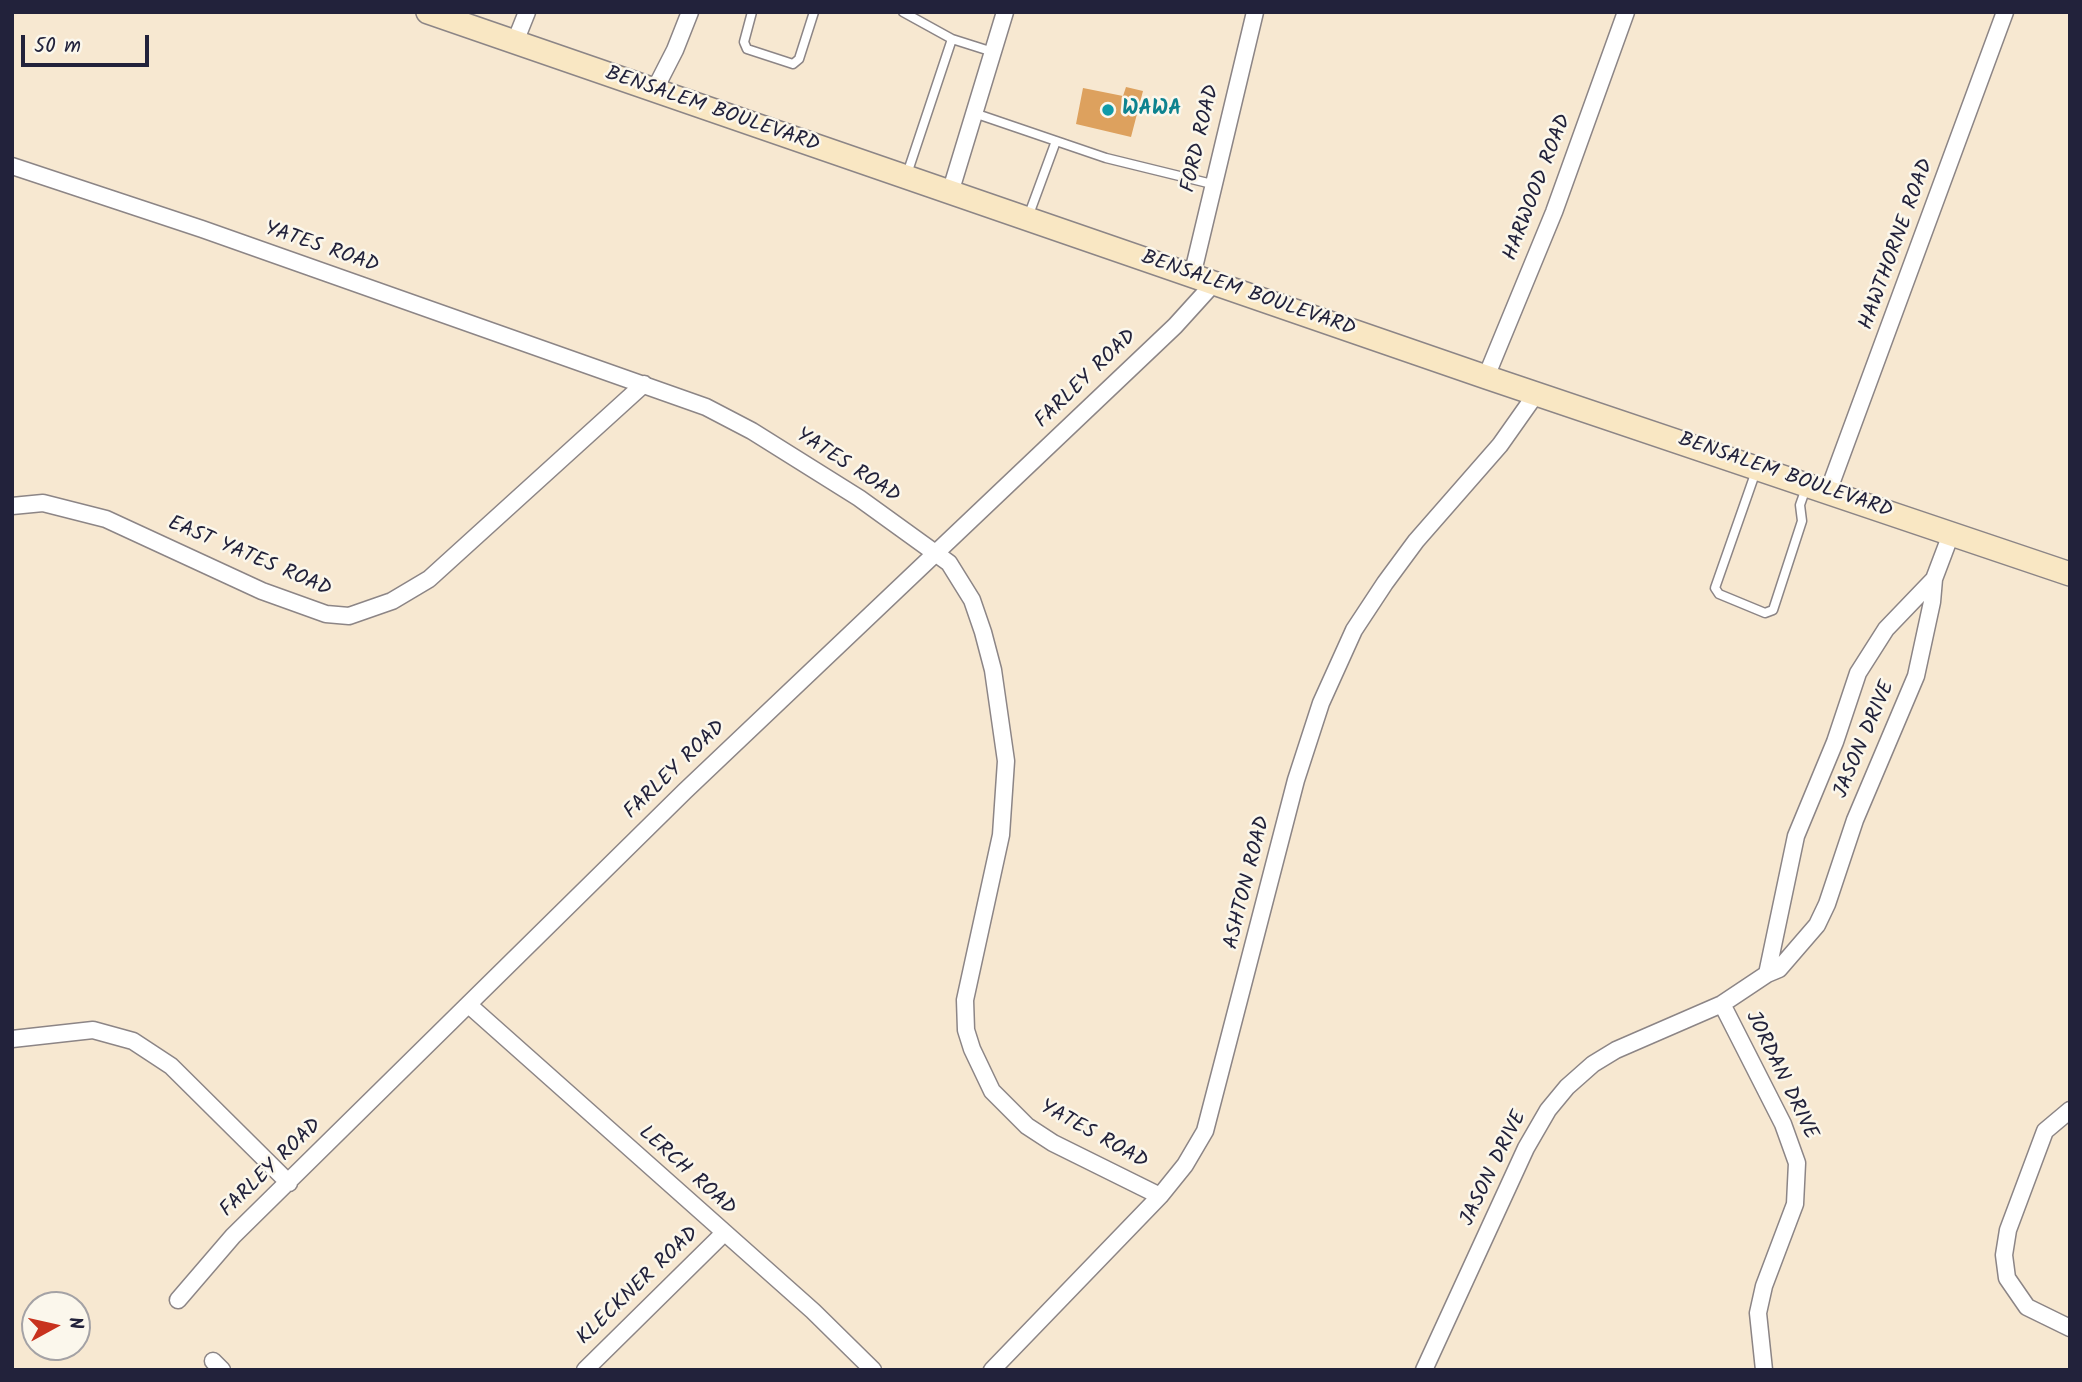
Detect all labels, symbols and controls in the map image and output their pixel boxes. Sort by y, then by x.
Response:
scale bar [24,21,152,65]
text: 50 m [34,30,81,63]
street label: BENSALEM BOULEVARD [602,62,822,160]
street label: FORD ROAD [1177,83,1227,195]
place label: WAWA [1122,97,1181,123]
marker: WAWA [1100,102,1116,118]
street label: HARWOOD ROAD [1500,111,1578,265]
street label: HAWTHORNE ROAD [1855,156,1941,334]
street label: YATES ROAD [260,218,382,280]
street label: BENSALEM BOULEVARD [1138,246,1358,344]
street label: FARLEY ROAD [1031,325,1143,435]
street label: YATES ROAD [790,424,904,510]
street label: BENSALEM BOULEVARD [1675,428,1895,526]
street label: EAST YATES ROAD [163,512,335,604]
street label: JASON DRIVE [1830,678,1902,802]
street label: FARLEY ROAD [620,716,732,826]
street label: ASHTON ROAD [1220,814,1278,952]
street label: JORDAN DRIVE [1738,1008,1822,1144]
street label: YATES ROAD [1035,1096,1151,1176]
street label: JASON DRIVE [1456,1107,1534,1231]
street label: FARLEY ROAD [216,1114,328,1224]
street label: LERCH ROAD [632,1122,740,1222]
street label: KLECKNER ROAD [573,1222,705,1352]
north arrow [21,1291,91,1361]
text: N [59,1315,91,1331]

